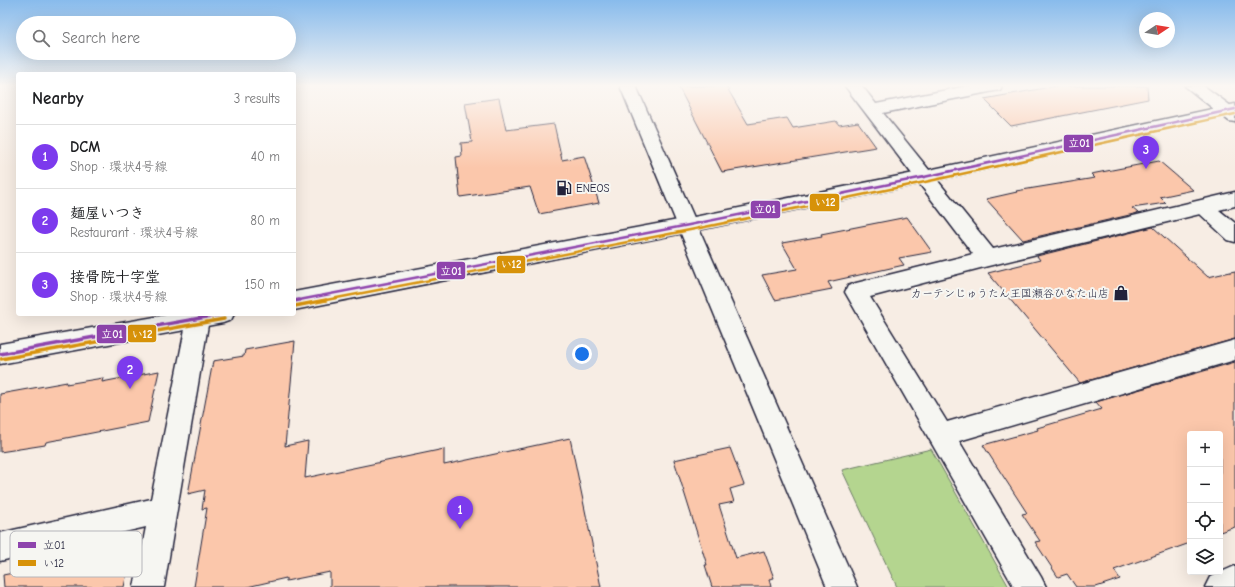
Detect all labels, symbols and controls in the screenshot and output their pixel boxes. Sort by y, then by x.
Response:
north arrow [1139,12,1175,48]
search box [16,16,296,60]
icon: search [30,27,52,49]
text: Search here [62,29,140,47]
text: Nearby [32,89,83,108]
text: 3 results [234,91,280,106]
line badge: 立01 [1063,134,1094,153]
pin: 3 [1133,136,1159,169]
text: 立01 [1068,137,1090,150]
text: DCM [70,138,100,156]
text: 1 [42,149,48,164]
text: 40 m [251,149,280,164]
text: Shop · 環状4号線 [70,159,167,174]
fuel station icon: ENEOS [555,179,573,197]
place label: ENEOS [576,182,610,195]
line badge: い12 [809,193,840,212]
text: い12 [815,196,836,209]
line badge: 立01 [750,200,781,219]
text: 立01 [754,203,776,216]
text: 麺屋いつき [70,204,145,222]
text: 2 [42,213,48,228]
text: 80 m [250,213,280,228]
text: Restaurant · 環状4号線 [70,225,198,240]
line badge: い12 [496,255,526,274]
text: い12 [501,258,522,271]
line badge: 立01 [436,261,466,280]
text: 立01 [440,265,462,278]
text: 接骨院十字堂 [70,268,160,286]
text: 3 [42,277,48,292]
text: 150 m [245,277,280,292]
shop icon: カーテンじゅうたん王国瀬谷ひなた山店 [1112,284,1130,302]
place label: カーテンじゅうたん王国瀬谷ひなた山店 [911,287,1109,300]
text: Shop · 環状4号線 [70,289,167,304]
line badge: 立01 [96,324,127,344]
line badge: い12 [127,324,157,343]
text: 立01 [101,328,123,341]
text: い12 [132,328,153,341]
your location [572,344,592,364]
pin: 2 [117,356,143,389]
map controls [1187,431,1223,575]
button: + [1187,431,1223,467]
button: − [1187,467,1223,503]
pin: 1 [447,496,473,529]
button: locate [1187,503,1223,539]
legend [10,531,142,577]
text: 立01 [43,539,65,552]
button: layers [1187,539,1223,575]
text: い12 [43,557,64,570]

